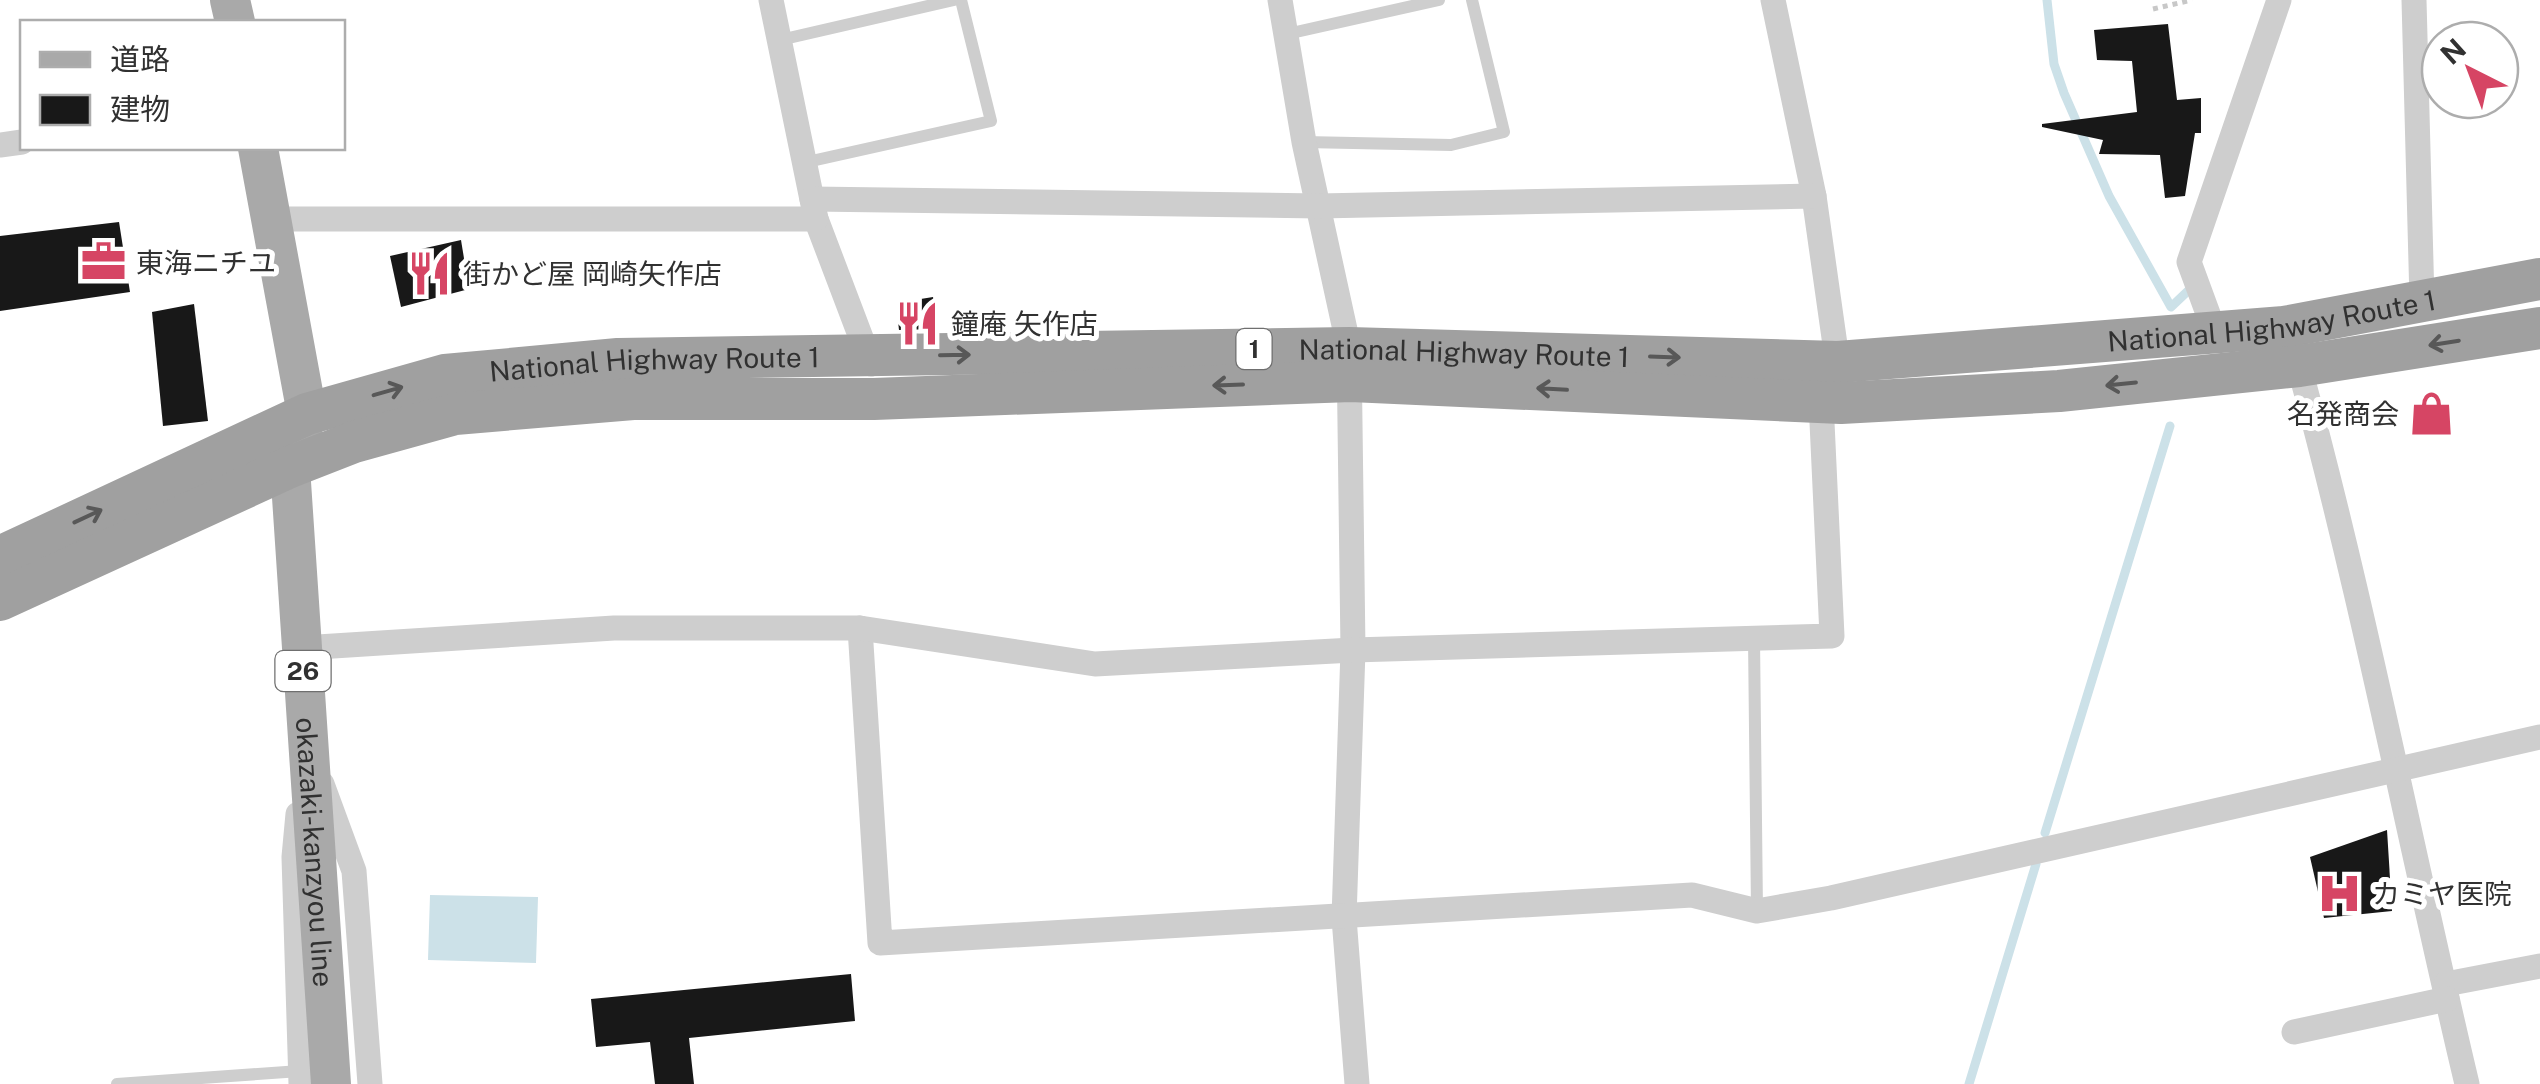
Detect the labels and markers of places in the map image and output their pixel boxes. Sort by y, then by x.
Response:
office icon: 東海ニチユ [79,238,127,286]
place label: 東海ニチユ [136,246,276,279]
restaurant icon: 街かど屋 岡崎矢作店 [406,249,454,297]
place label: 街かど屋 岡崎矢作店 [463,257,722,290]
restaurant icon: 鐘庵 矢作店 [894,299,942,347]
place label: 鐘庵 矢作店 [951,307,1098,340]
shop icon: 名発商会 [2408,389,2456,437]
place label: 名発商会 [2287,397,2399,430]
hospital icon: カミヤ医院 [2315,869,2363,917]
place label: カミヤ医院 [2372,877,2512,910]

